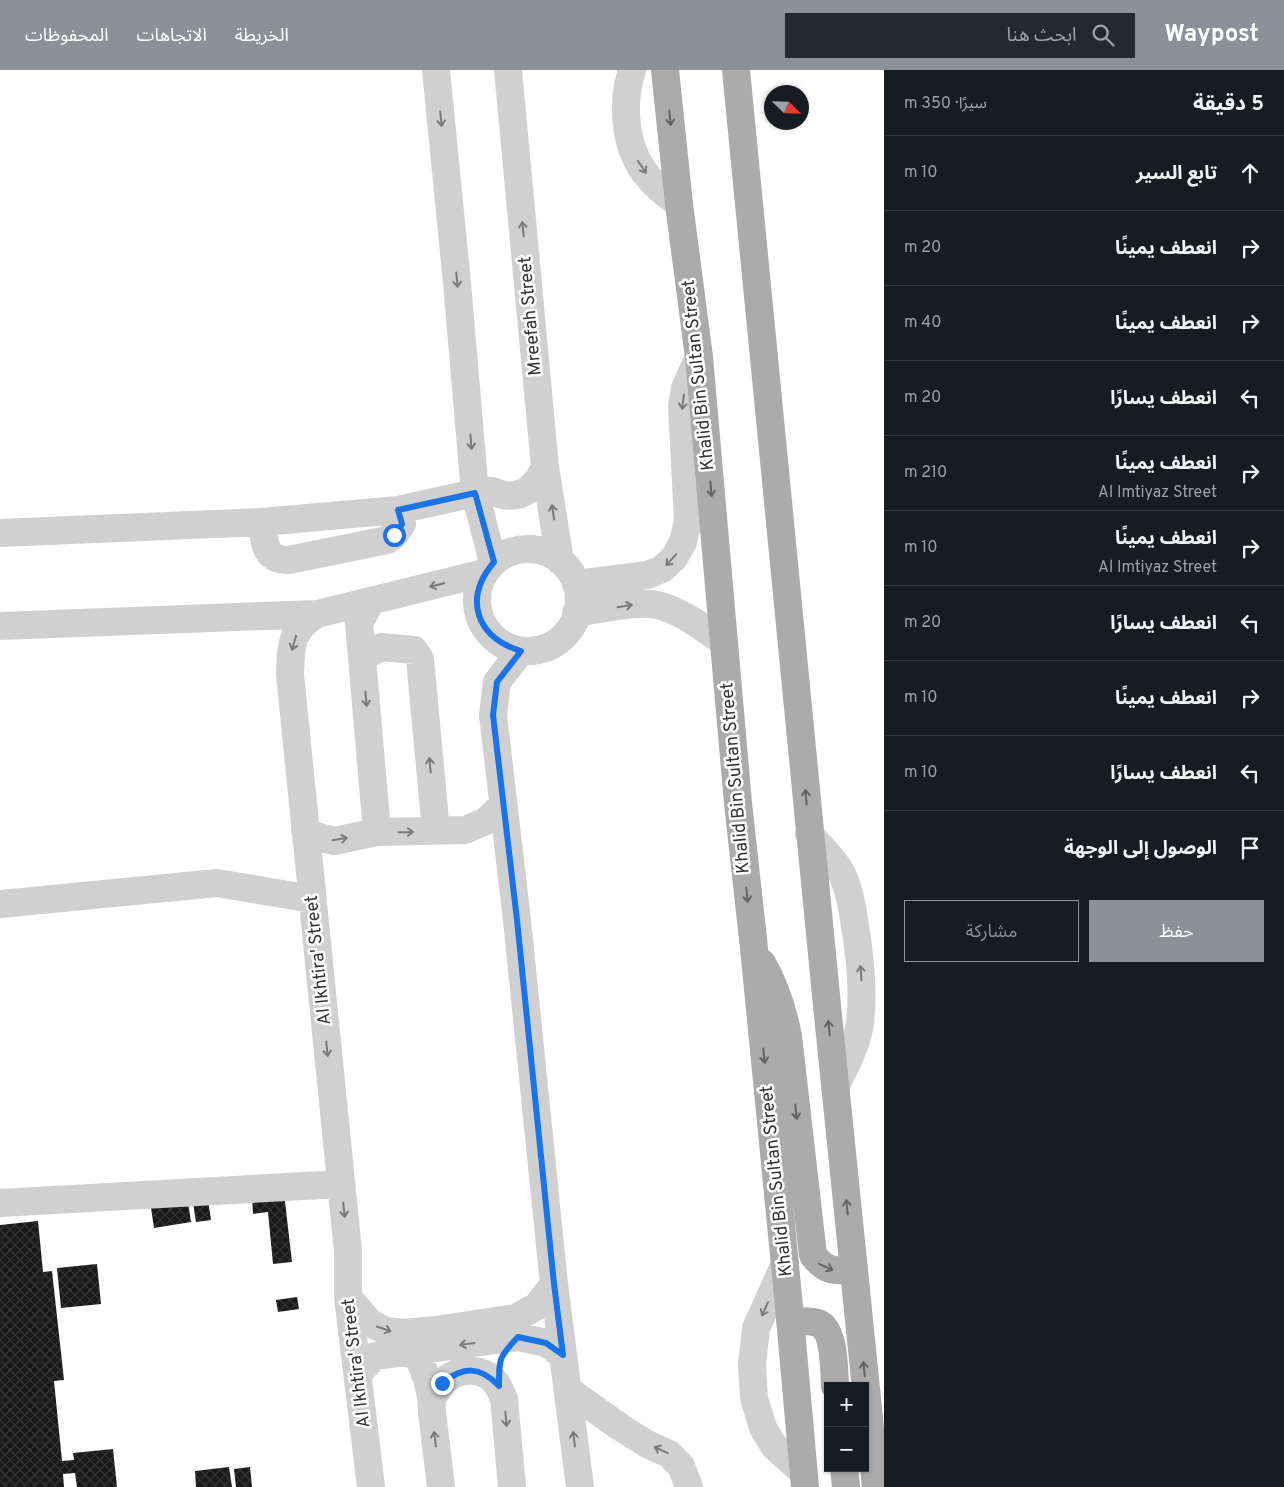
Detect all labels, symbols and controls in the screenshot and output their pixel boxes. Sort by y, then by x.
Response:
search box [785,13,1135,58]
text: Waypost [1165,20,1259,50]
icon: search [1089,21,1117,49]
text: ابحث هنا [1007,24,1077,48]
text: المحفوظات [25,25,109,48]
text: الاتجاهات [137,25,207,48]
text: الخريطة [235,25,289,48]
north arrow [764,85,809,130]
text: 5 دقيقة [1193,91,1264,118]
text: سيرًا · 350 m [904,94,987,114]
one-way arrow [436,110,446,126]
one-way arrow [666,110,675,126]
icon: ahead [1236,159,1264,187]
one-way arrow [637,160,647,174]
text: تابع السير [1136,162,1217,186]
text: 10 m [904,163,938,183]
one-way arrow [519,221,528,237]
icon: right [1236,234,1264,262]
text: انعطف يمينًا [1115,237,1217,261]
text: 20 m [904,238,941,258]
street label: Mreefah Street [514,255,548,377]
one-way arrow [452,272,462,288]
street label: Khalid Bin Sultan Street [678,278,720,472]
icon: right [1236,309,1264,337]
text: انعطف يمينًا [1115,312,1217,336]
text: 40 m [904,313,942,333]
icon: left [1236,384,1264,412]
text: انعطف يسارًا [1110,387,1217,411]
text: 20 m [904,388,941,408]
one-way arrow [678,394,688,410]
one-way arrow [467,434,476,450]
text: انعطف يمينًا [1115,452,1217,476]
icon: right [1236,459,1264,487]
text: 210 m [904,463,947,483]
one-way arrow [706,480,716,496]
text: Al Imtiyaz Street [1098,483,1217,503]
one-way arrow [547,505,557,521]
route start [383,524,406,547]
text: انعطف يمينًا [1115,527,1217,551]
icon: right [1236,534,1264,562]
text: 10 m [904,538,938,558]
one-way arrow [665,553,677,566]
text: Al Imtiyaz Street [1098,558,1217,578]
one-way arrow [429,581,445,590]
one-way arrow [616,601,632,611]
icon: left [1236,609,1264,637]
text: انعطف يسارًا [1110,612,1217,636]
text: 20 m [904,613,941,633]
one-way arrow [288,635,298,651]
street label: Khalid Bin Sultan Street [716,681,756,875]
icon: right [1236,684,1264,712]
text: انعطف يمينًا [1115,687,1217,711]
text: 10 m [904,688,938,708]
one-way arrow [361,691,370,707]
one-way arrow [425,757,435,773]
icon: left [1236,759,1264,787]
text: انعطف يسارًا [1110,762,1217,786]
text: 10 m [904,763,938,783]
one-way arrow [801,789,811,805]
one-way arrow [397,827,413,837]
one-way arrow [332,834,348,844]
icon: arrive [1236,834,1264,862]
text: الوصول إلى الوجهة [1064,837,1217,861]
one-way arrow [742,886,752,902]
street label: Al Ikhtira' Street [301,894,337,1026]
button: مشاركة [904,900,1079,962]
button: حفظ [1089,900,1264,962]
one-way arrow [856,965,865,981]
one-way arrow [824,1020,834,1036]
one-way arrow [323,1040,332,1056]
one-way arrow [760,1048,769,1064]
street label: Khalid Bin Sultan Street [756,1084,798,1278]
one-way arrow [791,1104,801,1120]
one-way arrow [843,1200,852,1216]
one-way arrow [339,1202,349,1218]
one-way arrow [819,1262,834,1272]
street label: Al Ikhtira' Street [338,1297,376,1429]
one-way arrow [759,1301,769,1316]
one-way arrow [376,1324,392,1334]
one-way arrow [459,1339,475,1349]
one-way arrow [859,1361,869,1377]
route end [431,1372,454,1395]
map controls [824,1382,869,1472]
button: + [824,1382,869,1427]
one-way arrow [501,1410,511,1426]
button: − [824,1427,869,1472]
one-way arrow [430,1431,440,1447]
one-way arrow [569,1431,579,1447]
one-way arrow [654,1445,669,1454]

